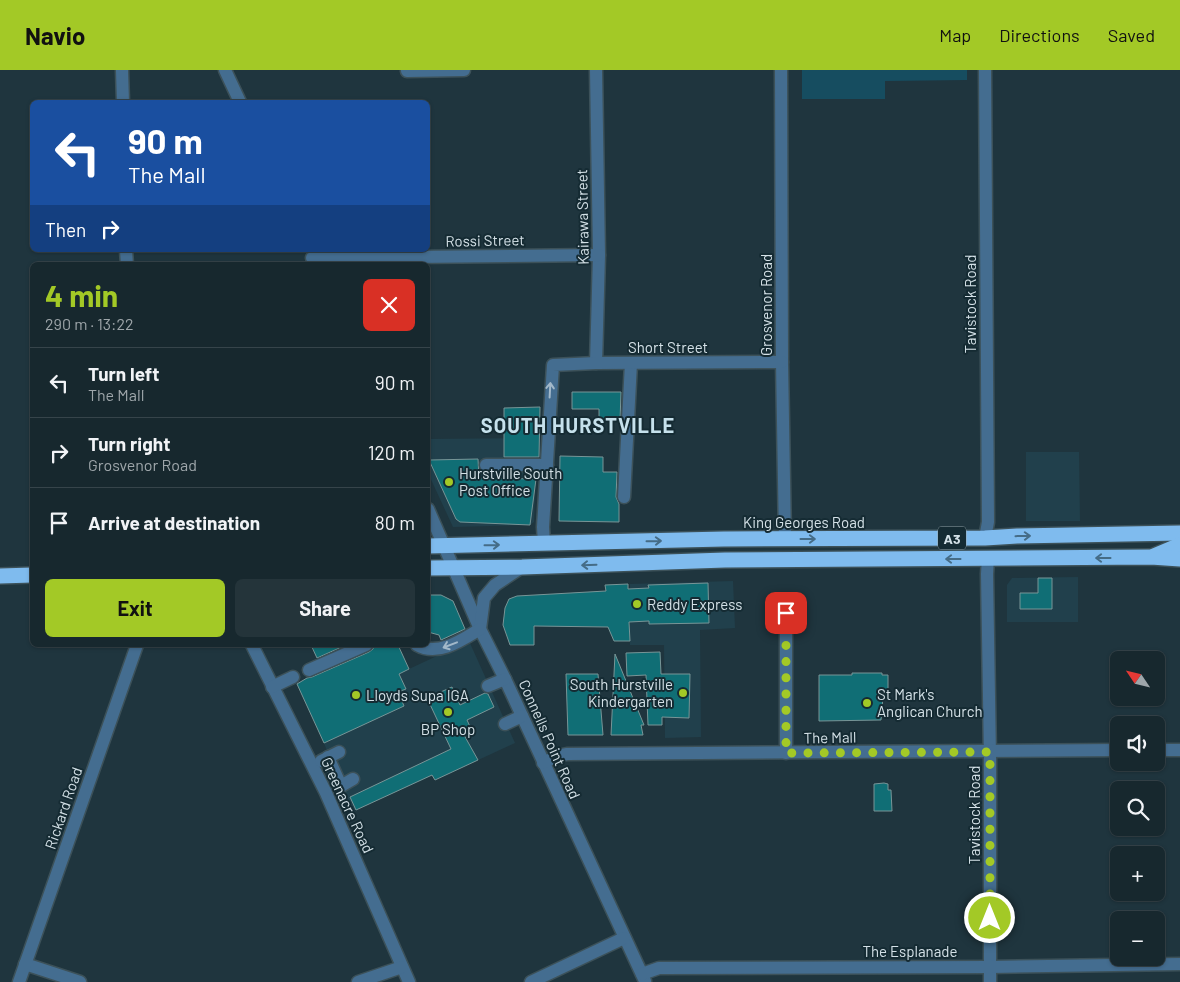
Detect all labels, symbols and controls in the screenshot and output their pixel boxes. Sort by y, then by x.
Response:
text: Navio [25,21,85,50]
text: Map [939,24,971,46]
text: Directions [999,24,1080,46]
text: Saved [1108,24,1155,46]
text: 90 m [128,119,203,161]
icon: left [45,120,110,185]
text: The Mall [128,161,205,187]
street label: Kairawa Street [572,169,592,265]
icon: right [96,215,124,243]
text: Then [45,218,86,241]
street label: Rossi Street [445,230,525,250]
street label: Grosvenor Road [757,254,775,356]
street label: Tavistock Road [961,255,979,353]
text: 4 min [45,277,118,313]
button: close [363,279,415,331]
text: 290 m · 13:22 [45,314,134,333]
street label: Short Street [628,338,708,356]
text: Turn left [88,362,159,385]
icon: left [45,369,73,397]
text: 90 m [375,371,415,394]
one-way arrow [546,382,555,398]
text: The Mall [88,385,144,404]
district label: SOUTH HURSTVILLE [481,413,675,437]
text: Turn right [88,432,170,455]
icon: right [45,439,73,467]
text: 120 m [368,441,415,464]
text: Grosvenor Road [88,455,197,474]
place label: Hurstville South Post Office [459,464,562,499]
marker: Hurstville South Post Office [443,476,455,488]
icon: arrive [45,509,73,537]
text: Arrive at destination [88,511,260,534]
text: 80 m [375,511,415,534]
street label: King Georges Road [743,513,865,531]
road number: A3 [938,526,966,549]
one-way arrow [1014,531,1030,540]
one-way arrow [800,534,816,544]
one-way arrow [646,536,662,546]
one-way arrow [484,540,500,550]
one-way arrow [1095,553,1111,563]
one-way arrow [945,554,961,564]
one-way arrow [581,560,598,570]
button: Exit [45,579,225,637]
button: Share [235,579,415,637]
pin [765,592,807,634]
place label: Reddy Express [647,595,742,613]
marker: Reddy Express [631,598,643,610]
icon: arrive [772,599,800,627]
one-way arrow [443,641,458,650]
north arrow [1110,651,1165,706]
map controls [1110,651,1165,966]
place label: South Hurstville Kindergarten [570,675,673,710]
street label: Connells Point Road [516,677,584,801]
place label: St Mark's Anglican Church [877,685,983,720]
place label: Lloyds Supa IGA [366,686,469,704]
marker: South Hurstville Kindergarten [677,687,689,699]
marker: Lloyds Supa IGA [350,689,362,701]
marker: St Mark's Anglican Church [861,697,873,709]
marker: BP Shop [442,706,454,718]
button: sound [1110,716,1165,771]
place label: BP Shop [421,720,475,738]
street label: The Mall [803,728,857,746]
street label: Greenacre Road [318,754,378,856]
street label: Rickard Road [41,765,85,851]
street label: Tavistock Road [965,766,983,864]
button: search [1110,781,1165,836]
button: + [1110,846,1165,901]
position arrow [963,891,1015,943]
button: − [1110,911,1165,966]
street label: The Esplanade [862,942,958,960]

